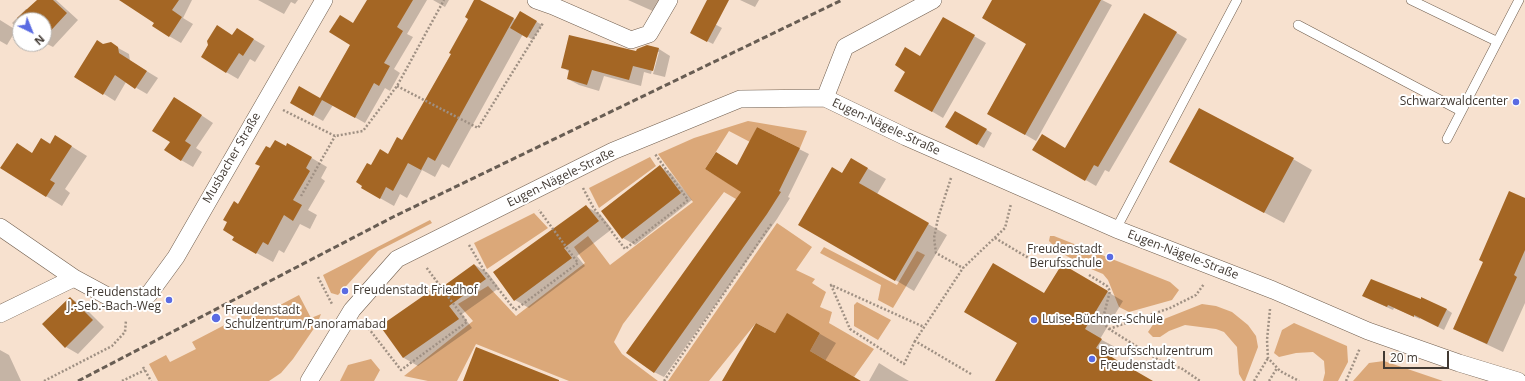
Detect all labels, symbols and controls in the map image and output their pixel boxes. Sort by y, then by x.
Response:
north arrow [12,12,52,52]
text: N [31,32,48,49]
place label: Schwarzwaldcenter [1400,95,1508,109]
street label: Eugen-Nägele-Straße [830,96,942,158]
marker: Schwarzwaldcenter [1511,97,1521,107]
street label: Musbacher Straße [200,110,264,206]
street label: Eugen-Nägele-Straße [505,146,617,210]
street label: Eugen-Nägele-Straße [1125,227,1241,283]
place label: Freudenstadt Berufsschule [1027,243,1102,271]
marker: Freudenstadt Berufsschule [1105,252,1115,262]
place label: Freudenstadt Friedhof [353,284,478,298]
place label: Freudenstadt J.-Seb.-Bach-Weg [67,286,161,314]
marker: Freudenstadt Friedhof [340,286,350,296]
marker: Freudenstadt J.-Seb.-Bach-Weg [164,295,174,305]
place label: Freudenstadt Schulzentrum/Panoramabad [225,304,386,332]
marker: Freudenstadt Schulzentrum/Panoramabad [210,312,222,324]
place label: Luise-Büchner-Schule [1042,313,1163,327]
marker: Luise-Büchner-Schule [1029,315,1039,325]
scale bar [1385,343,1451,369]
place label: Berufsschulzentrum Freudenstadt [1100,345,1213,373]
text: 20 m [1390,349,1418,366]
marker: Berufsschulzentrum Freudenstadt [1087,354,1097,364]

